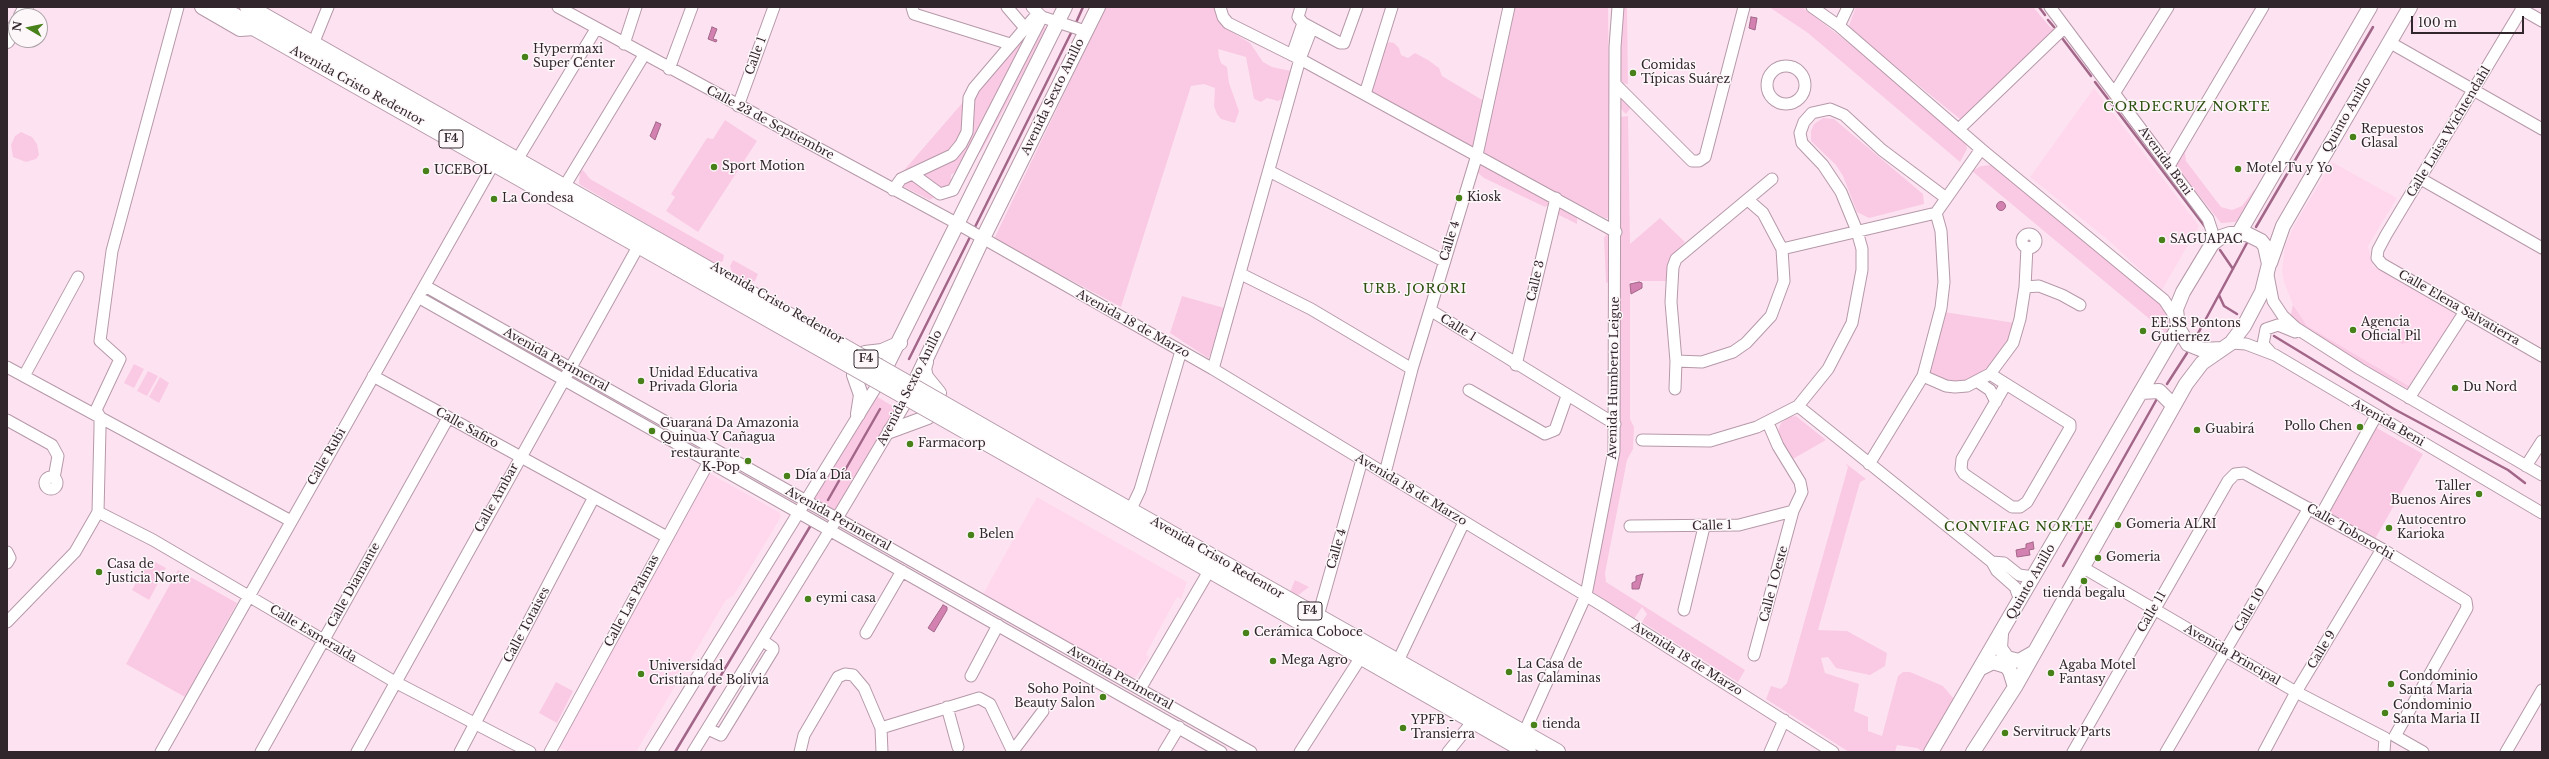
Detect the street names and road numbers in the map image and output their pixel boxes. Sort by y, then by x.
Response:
street label: Calle 1 [742,35,770,77]
street label: Avenida Sexto Anillo [1018,36,1088,158]
street label: Avenida Cristo Redentor [287,43,427,129]
street label: Calle Luisa Wichtendahl [2404,64,2494,200]
street label: Quinto Anillo [2320,75,2374,155]
street label: Calle 23 de Septiembre [704,83,836,163]
street label: Avenida Beni [2135,124,2195,198]
road number: F4 [439,130,463,148]
street label: Calle 4 [1437,219,1463,263]
street label: Avenida Cristo Redentor [708,259,846,347]
street label: Calle 3 [1524,259,1548,303]
street label: Calle Elena Salvatierra [2396,267,2522,349]
street label: Avenida 18 de Marzo [1074,287,1192,361]
street label: Avenida Humberto Leigue [1605,296,1623,460]
street label: Calle 1 [1437,311,1479,345]
street label: Avenida Perimetral [501,325,611,395]
street label: Avenida Sexto Anillo [875,328,945,448]
road number: F4 [854,350,878,368]
street label: Avenida Beni [2349,396,2427,450]
street label: Calle Safiro [433,405,501,451]
street label: Calle Rubi [305,426,349,488]
street label: Avenida 18 de Marzo [1353,451,1469,529]
street label: Calle Ambar [472,461,522,535]
street label: Avenida Perimetral [783,484,893,554]
street label: Calle Toborochi [2304,501,2396,563]
street label: Avenida Cristo Redentor [1148,514,1286,602]
street label: Calle 1 [1692,518,1732,534]
street label: Calle 4 [1324,527,1350,571]
street label: Calle Diamante [325,540,383,630]
street label: Quinto Anillo [2004,542,2058,622]
street label: Calle 1 Oeste [1757,544,1791,624]
street label: Calle Las Palmas [602,552,662,650]
street label: Calle Totaises [501,585,553,665]
street label: Calle 10 [2232,585,2268,635]
street label: Calle 11 [2134,589,2170,635]
street label: Calle Esmeralda [267,602,359,666]
road number: F4 [1298,602,1322,620]
street label: Avenida 18 de Marzo [1629,619,1745,699]
street label: Avenida Principal [2181,622,2283,688]
street label: Calle 9 [2305,628,2339,672]
street label: Avenida Perimetral [1065,643,1175,713]

